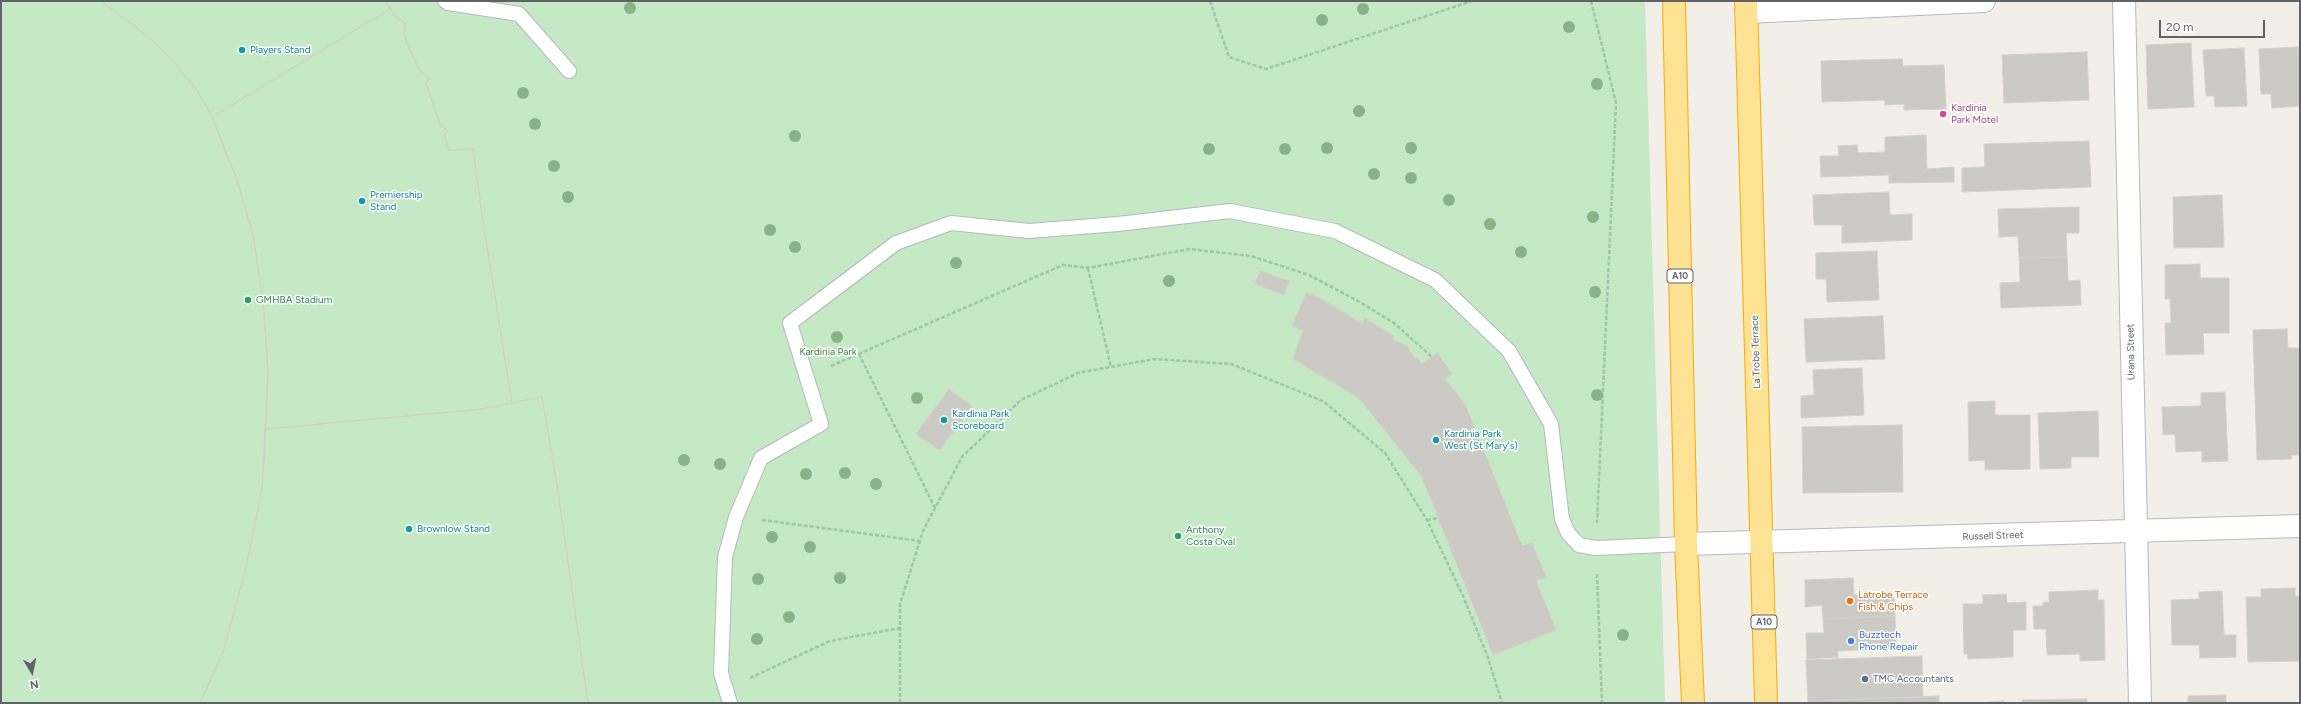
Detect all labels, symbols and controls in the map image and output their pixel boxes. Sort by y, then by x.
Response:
scale bar [2161,12,2267,38]
text: 20 m [2166,20,2194,34]
place label: Players Stand [250,44,311,56]
marker: Players Stand [237,45,247,55]
place label: Kardinia Park Motel [1951,102,1998,126]
marker: Kardinia Park Motel [1938,109,1948,119]
place label: Premiership Stand [370,189,423,212]
marker: Premiership Stand [357,196,367,206]
road number: A10 [1667,269,1693,283]
place label: GMHBA Stadium [256,294,332,306]
marker: GMHBA Stadium [243,295,253,305]
street label: La Trobe Terrace [1749,315,1763,389]
street label: Urana Street [2125,324,2137,380]
park label: Kardinia Park [799,346,857,358]
place label: Kardinia Park Scoreboard [952,408,1009,432]
marker: Kardinia Park Scoreboard [939,415,949,425]
place label: Kardinia Park West (St Mary's) [1444,428,1518,452]
marker: Kardinia Park West (St Mary's) [1431,435,1441,445]
place label: Brownlow Stand [417,523,490,535]
marker: Brownlow Stand [404,524,414,534]
place label: Anthony Costa Oval [1186,524,1235,548]
street label: Russell Street [1962,529,2024,543]
marker: Anthony Costa Oval [1173,531,1183,541]
place label: Latrobe Terrace Fish & Chips [1858,589,1928,612]
marker: Latrobe Terrace Fish & Chips [1845,596,1855,606]
road number: A10 [1751,615,1777,629]
place label: Buzztech Phone Repair [1859,629,1918,652]
marker: Buzztech Phone Repair [1846,636,1856,646]
north arrow [12,652,52,692]
place label: TMC Accountants [1873,673,1954,685]
marker: TMC Accountants [1860,674,1870,684]
text: N [29,677,40,691]

